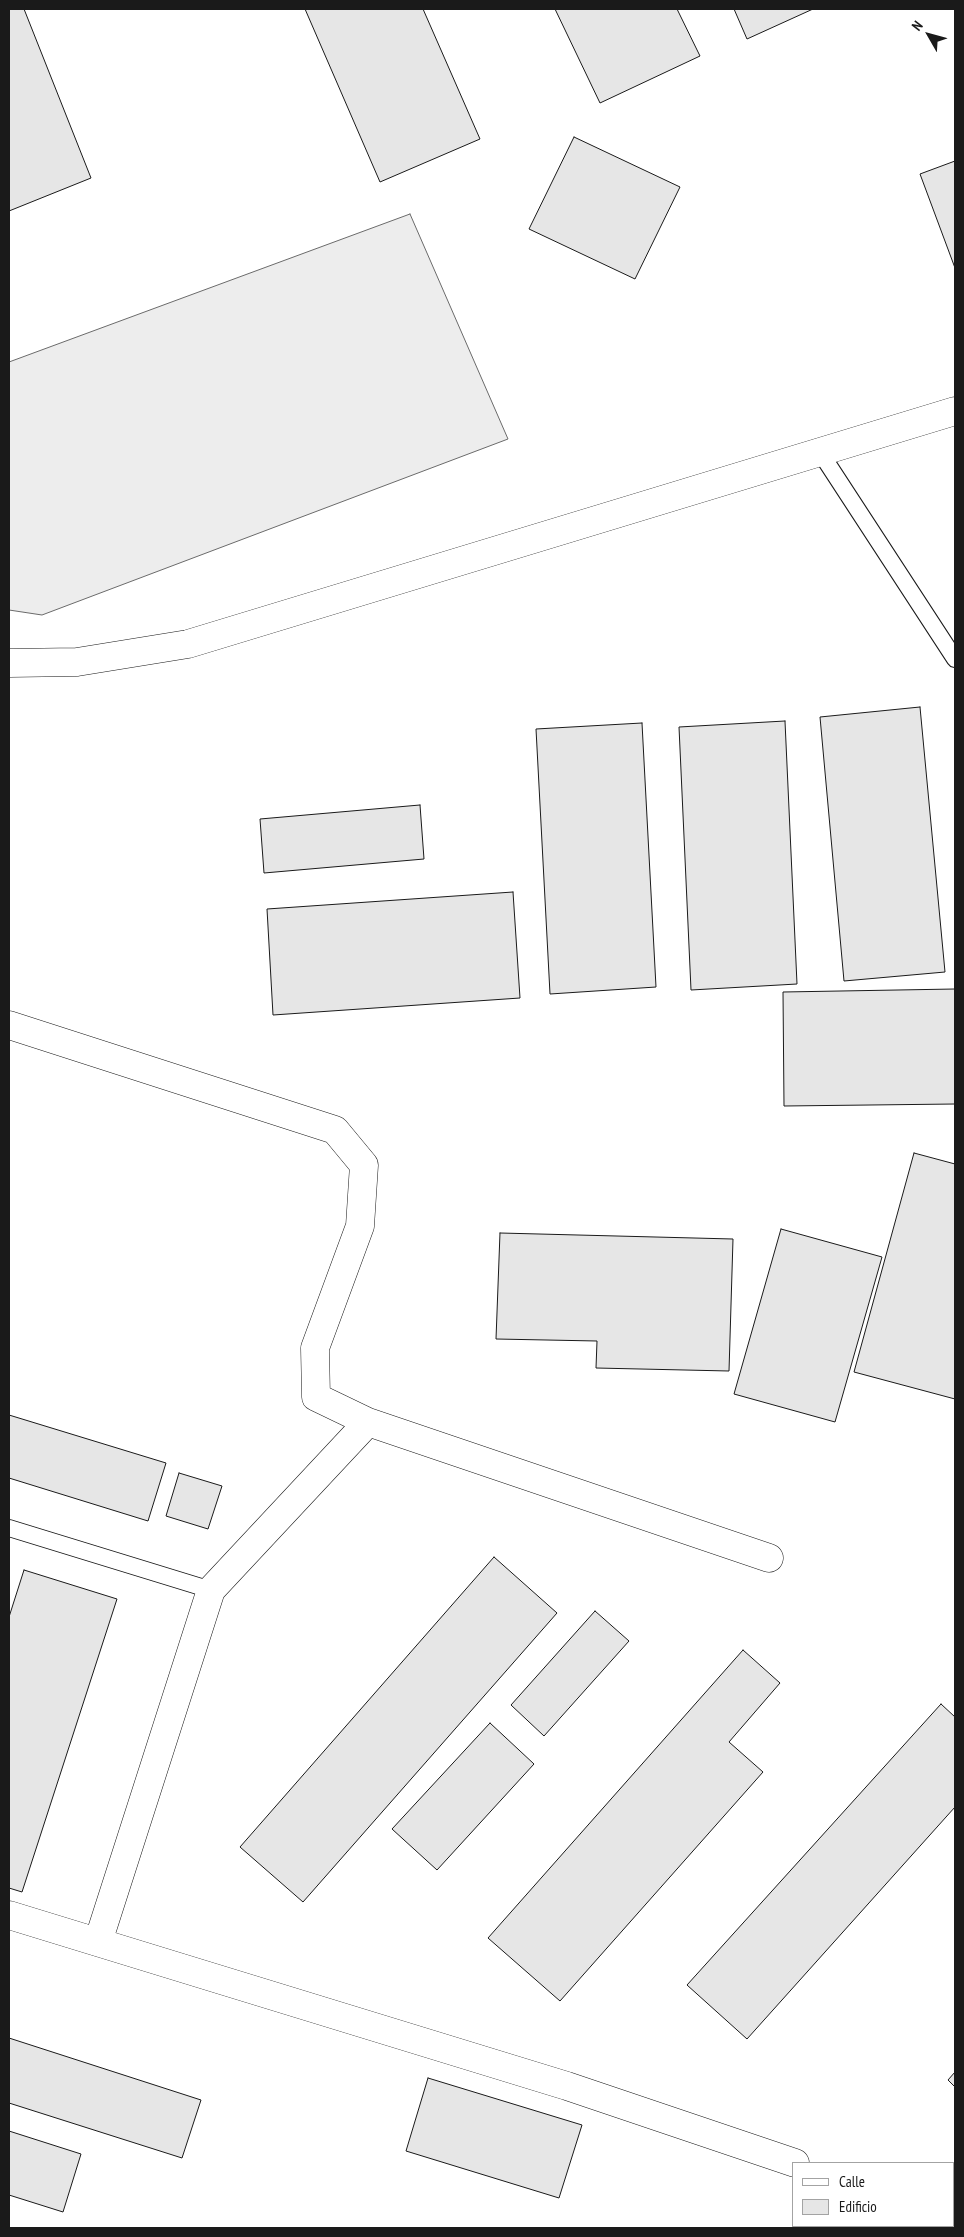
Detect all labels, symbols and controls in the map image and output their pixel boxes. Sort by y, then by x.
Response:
north arrow [904,10,954,60]
text: N [908,17,927,34]
legend [792,2162,954,2227]
text: Calle [839,2172,865,2191]
text: Edificio [839,2197,877,2216]

